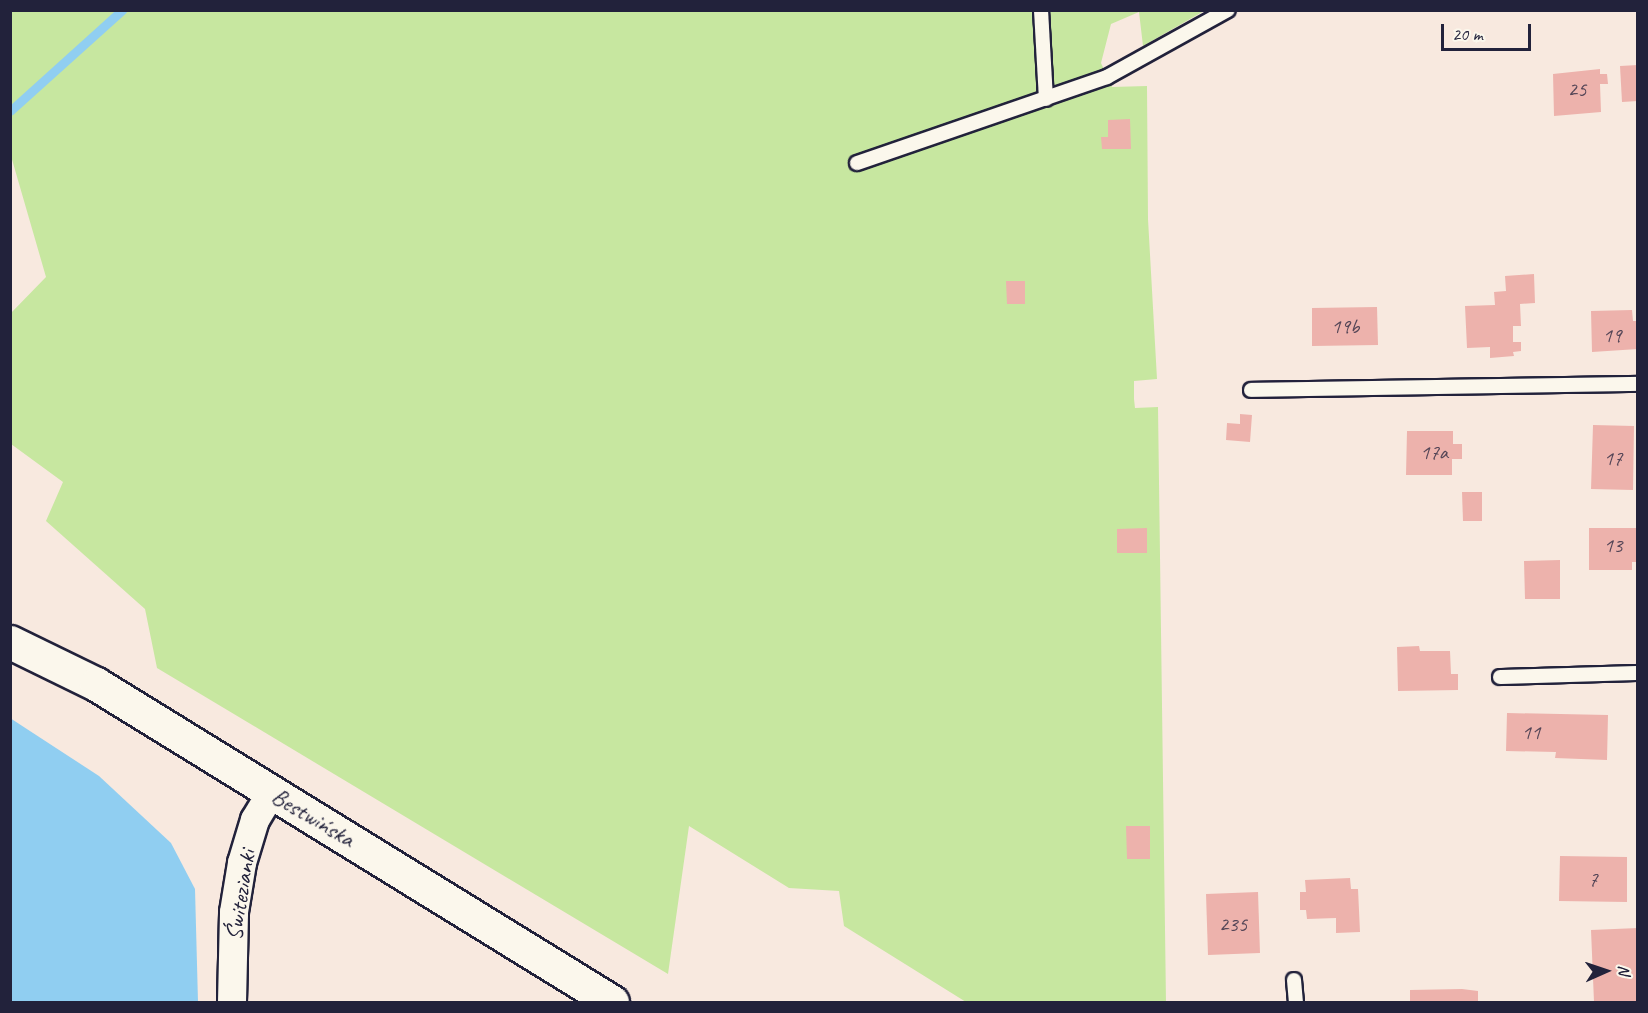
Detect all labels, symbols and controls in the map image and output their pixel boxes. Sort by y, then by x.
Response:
scale bar [1444,12,1534,50]
text: 20 m [1452,23,1483,45]
house number: 25 [1568,76,1586,102]
house number: 19b [1331,313,1359,339]
house number: 19 [1603,322,1621,348]
house number: 17a [1420,439,1448,465]
house number: 17 [1604,445,1622,471]
house number: 13 [1604,532,1622,558]
house number: 11 [1522,719,1540,745]
street label: Bestwińska [266,782,360,854]
street label: Świtezianki [220,848,262,942]
house number: 7 [1588,866,1598,892]
house number: 235 [1219,911,1247,937]
north arrow [1576,941,1636,1001]
text: N [1614,965,1634,976]

